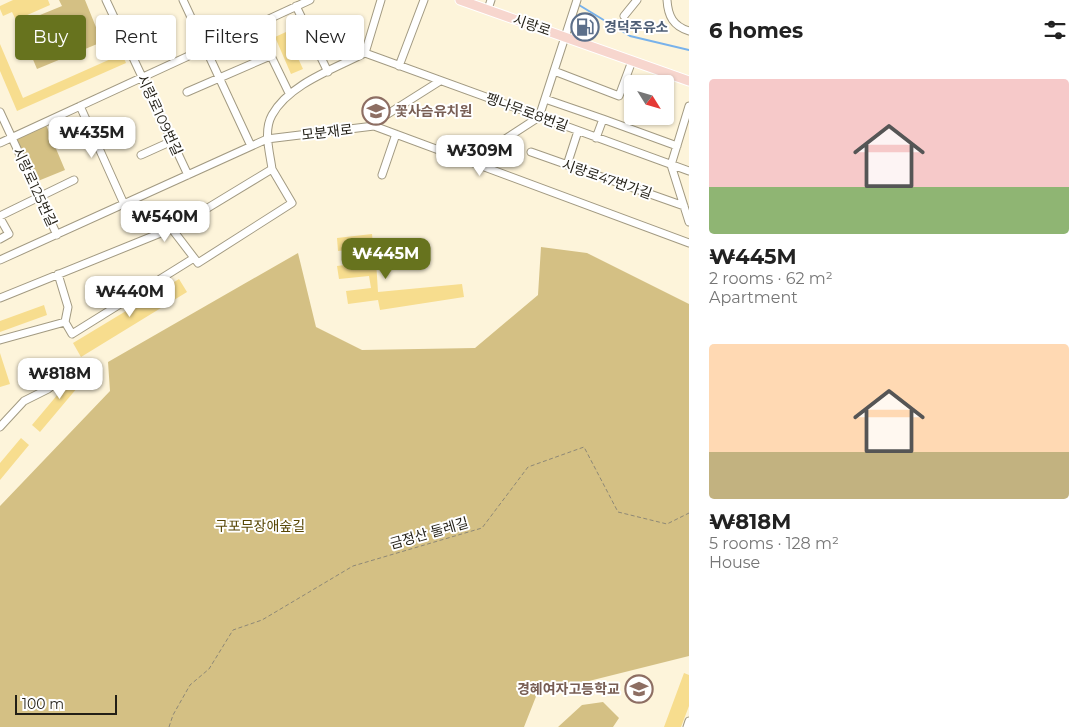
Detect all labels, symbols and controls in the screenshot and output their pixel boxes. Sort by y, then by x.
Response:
street label: 시랑로 [511,10,553,40]
fuel station icon: 경덕주유소 [570,12,600,42]
chip: Buy [15,15,86,60]
chip: Rent [96,15,176,60]
chip: Filters [186,15,276,60]
chip: New [286,15,364,60]
icon: filters [1041,16,1069,44]
place label: 경덕주유소 [604,18,669,36]
text: 6 homes [709,18,803,43]
street label: 시랑로109번길 [133,72,187,158]
north arrow [624,75,674,125]
map controls [624,75,674,125]
street label: 팽나무로8번길 [483,89,571,135]
school or university icon: 꽃사슴유치원 [361,96,391,126]
place label: 꽃사슴유치원 [395,102,472,120]
icon: home [844,111,934,201]
pin: ₩435M [57,116,127,159]
street label: 모분재로 [300,120,354,144]
text: ₩435M [60,123,124,142]
pin: ₩309M [445,134,515,177]
text: ₩309M [447,141,513,160]
street label: 시랑로125번길 [9,145,61,229]
street label: 시랑로47번가길 [560,155,654,203]
pin: ₩540M [130,200,200,243]
text: ₩540M [132,207,198,226]
pin: ₩445M [351,238,421,280]
text: ₩445M [353,244,419,263]
text: ₩445M [709,244,797,269]
text: 2 rooms · 62 m² [709,269,833,288]
pin: ₩440M [95,276,165,318]
text: ₩440M [96,282,164,301]
text: Apartment [709,288,798,307]
pin: ₩818M [25,358,95,400]
text: ₩818M [29,364,91,383]
icon: home [844,376,934,466]
text: ₩818M [709,509,791,534]
street label: 금정산 둘레길 [388,513,470,553]
park label: 구포무장애숲길 [215,517,305,535]
text: 5 rooms · 128 m² [709,534,839,553]
text: House [709,553,760,572]
school or university icon: 경혜여자고등학교 [624,674,654,704]
place label: 경혜여자고등학교 [517,680,620,698]
scale bar [15,692,118,715]
text: 100 m [22,695,64,713]

